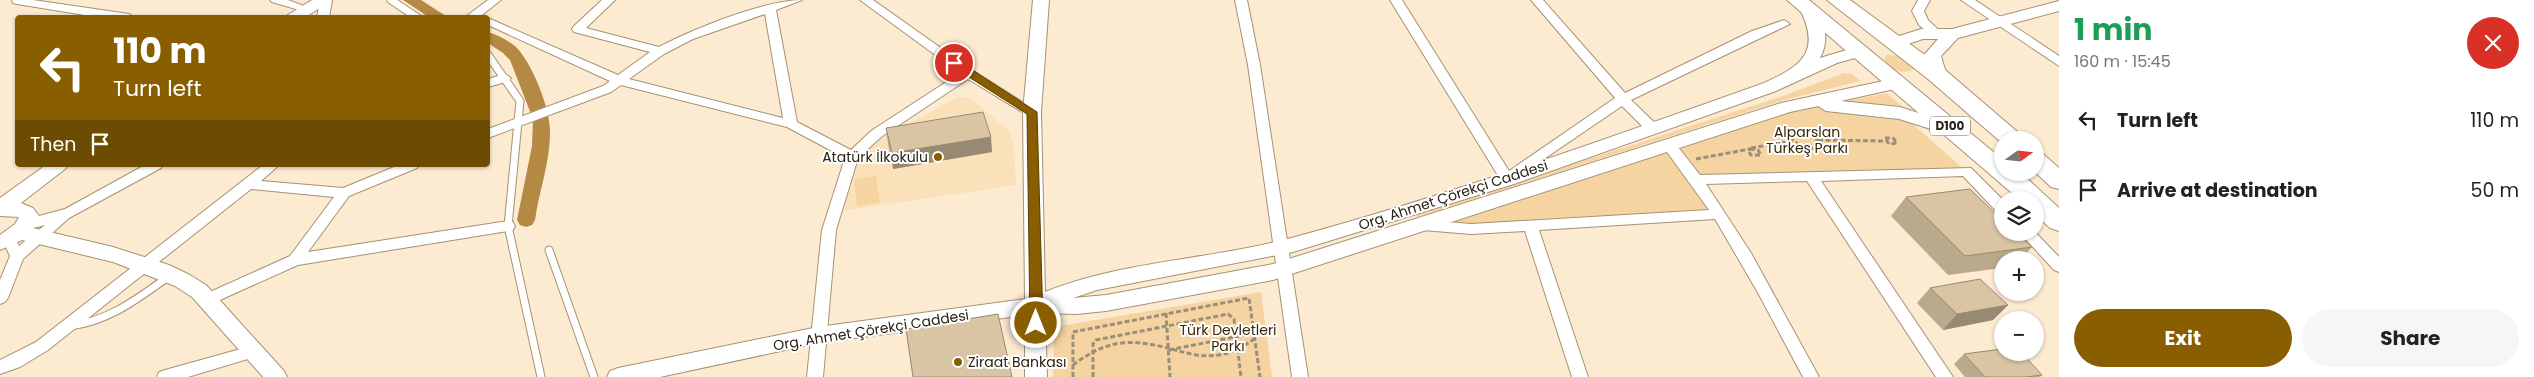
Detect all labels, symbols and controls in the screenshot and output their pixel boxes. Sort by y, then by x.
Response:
text: 1 min [2074,8,2152,51]
button: close [2467,17,2519,69]
text: 110 m [113,26,207,75]
icon: left [30,35,95,100]
pin [933,42,975,84]
icon: arrive [940,49,968,77]
text: 160 m · 15:45 [2074,50,2171,73]
text: Turn left [113,73,201,104]
icon: left [2074,106,2102,134]
text: Turn left [2117,107,2198,134]
text: 110 m [2470,107,2519,134]
road number: D100 [1930,116,1970,136]
park label: Alparslan Türkeş Parkı [1766,122,1848,158]
icon: arrive [86,130,114,158]
text: Then [30,131,76,158]
north arrow [1994,131,2044,181]
map controls [1994,131,2044,361]
place label: Atatürk İlkokulu [822,147,928,167]
marker: Atatürk İlkokulu [932,151,944,163]
street label: Org. Ahmet Çörekçi Caddesi [1356,155,1550,235]
icon: arrive [2074,176,2102,204]
text: Arrive at destination [2117,177,2318,204]
text: 50 m [2470,177,2519,204]
button: layers [1994,191,2044,241]
button: + [1994,251,2044,301]
position arrow [1009,296,1061,348]
street label: Org. Ahmet Çörekçi Caddesi [772,305,970,355]
button: Exit [2074,309,2292,367]
button: Share [2302,309,2519,367]
button: − [1994,311,2044,361]
park label: Türk Devletleri Parkı [1179,320,1277,356]
place label: Ziraat Bankası [968,352,1066,372]
marker: Ziraat Bankası [952,356,964,368]

